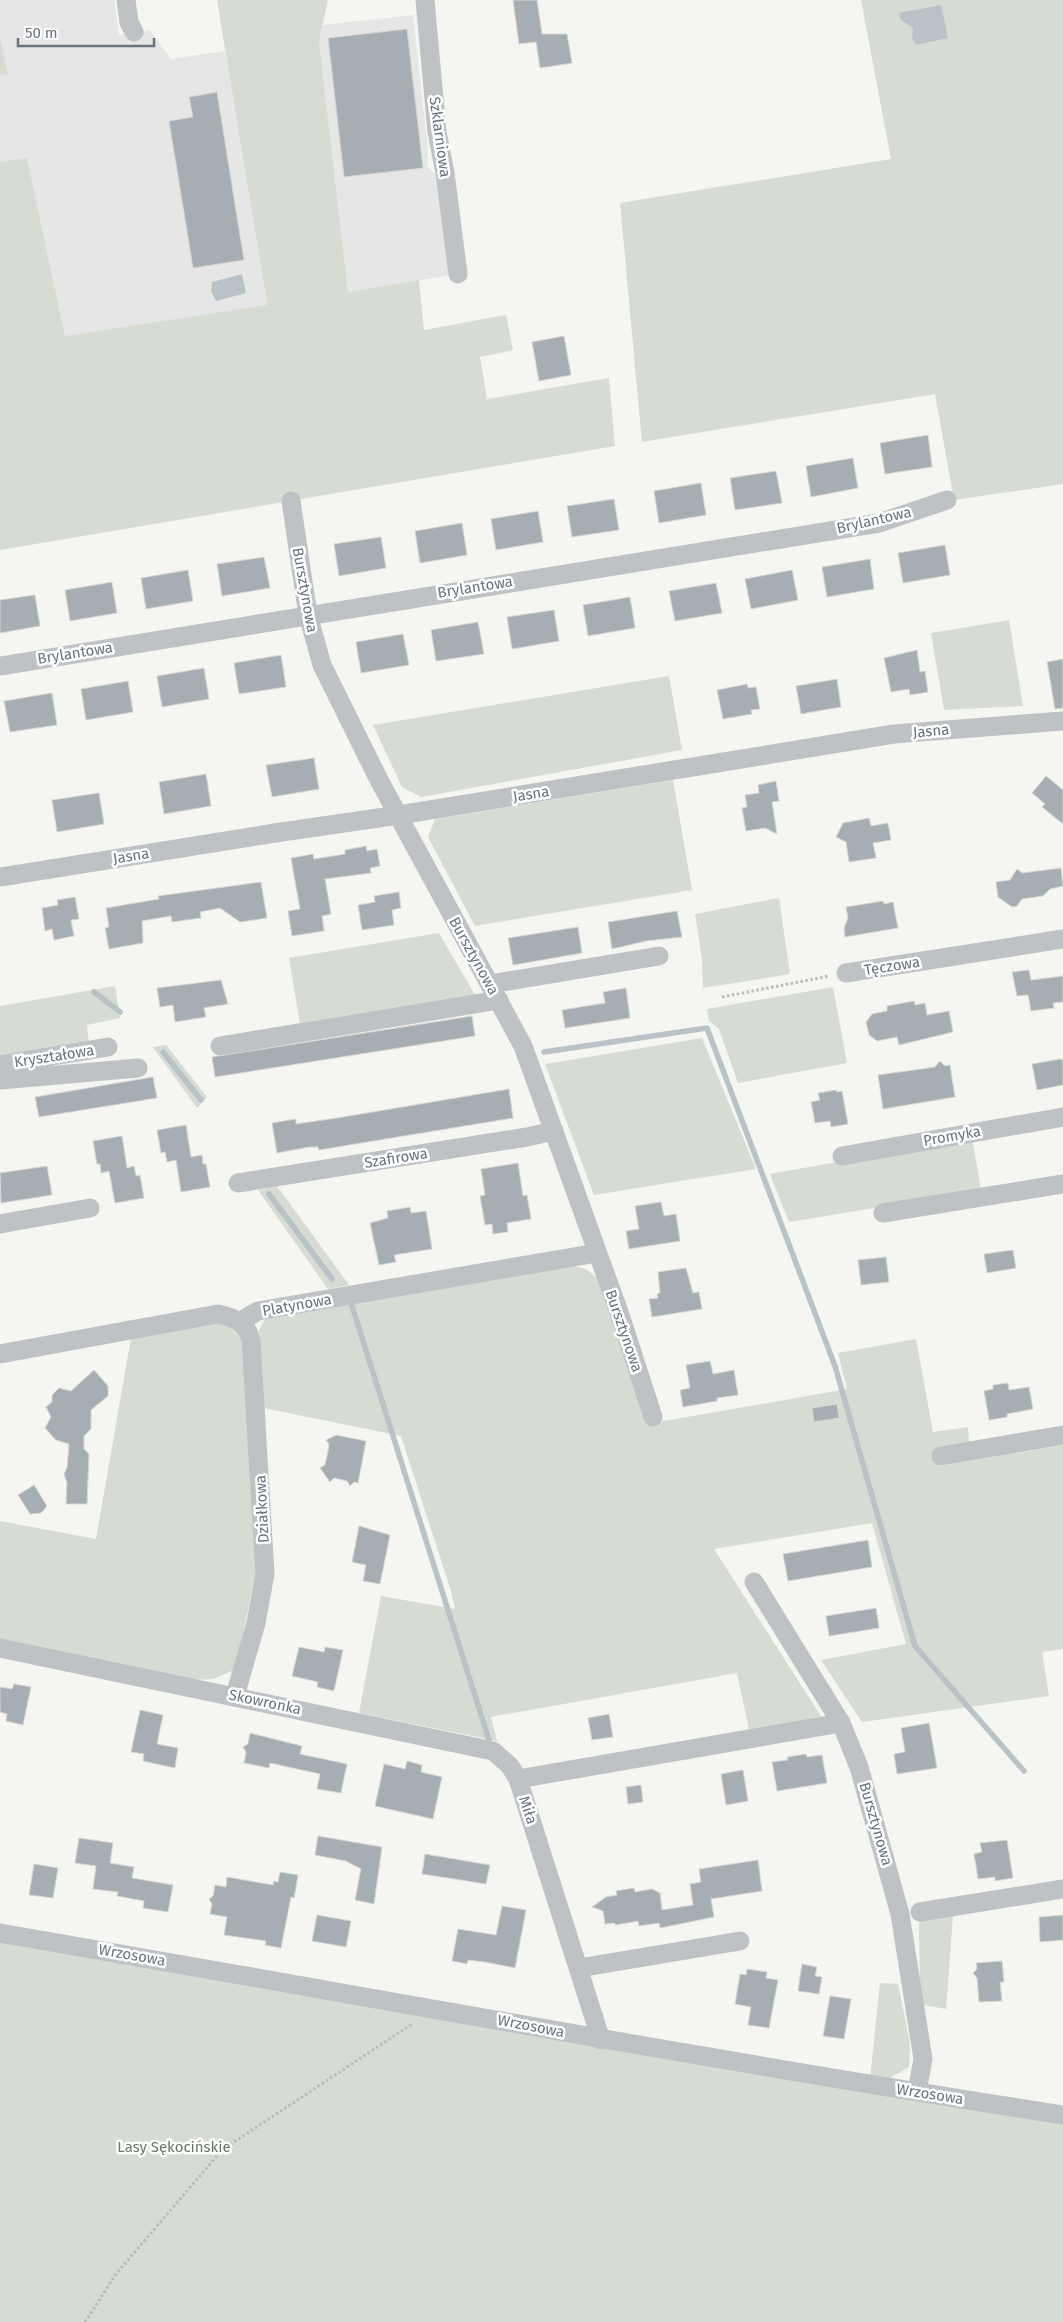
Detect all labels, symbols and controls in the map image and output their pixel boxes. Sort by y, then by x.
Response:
scale bar [18,15,154,47]
text: 50 m [25,24,58,42]
street label: Szklarniowa [425,96,455,178]
street label: Brylantowa [835,503,913,537]
street label: Bursztynowa [289,546,321,634]
street label: Brylantowa [436,572,514,602]
street label: Brylantowa [36,638,114,668]
street label: Jasna [912,720,950,742]
street label: Jasna [512,782,550,806]
street label: Jasna [112,844,150,868]
street label: Bursztynowa [445,914,503,998]
street label: Tęczowa [863,953,921,979]
street label: Kryształowa [13,1041,95,1071]
street label: Promyka [922,1122,982,1150]
street label: Szafirowa [363,1144,429,1172]
street label: Bursztynowa [601,1287,647,1375]
street label: Platynowa [261,1290,333,1320]
street label: Działkowa [251,1475,273,1543]
street label: Skowronka [227,1686,303,1718]
street label: Bursztynowa [855,1780,897,1868]
street label: Miła [515,1794,541,1826]
street label: Wrzosowa [97,1940,167,1970]
street label: Wrzosowa [496,2011,566,2041]
street label: Wrzosowa [895,2080,965,2108]
park label: Lasy Sękocińskie [117,2138,231,2156]

